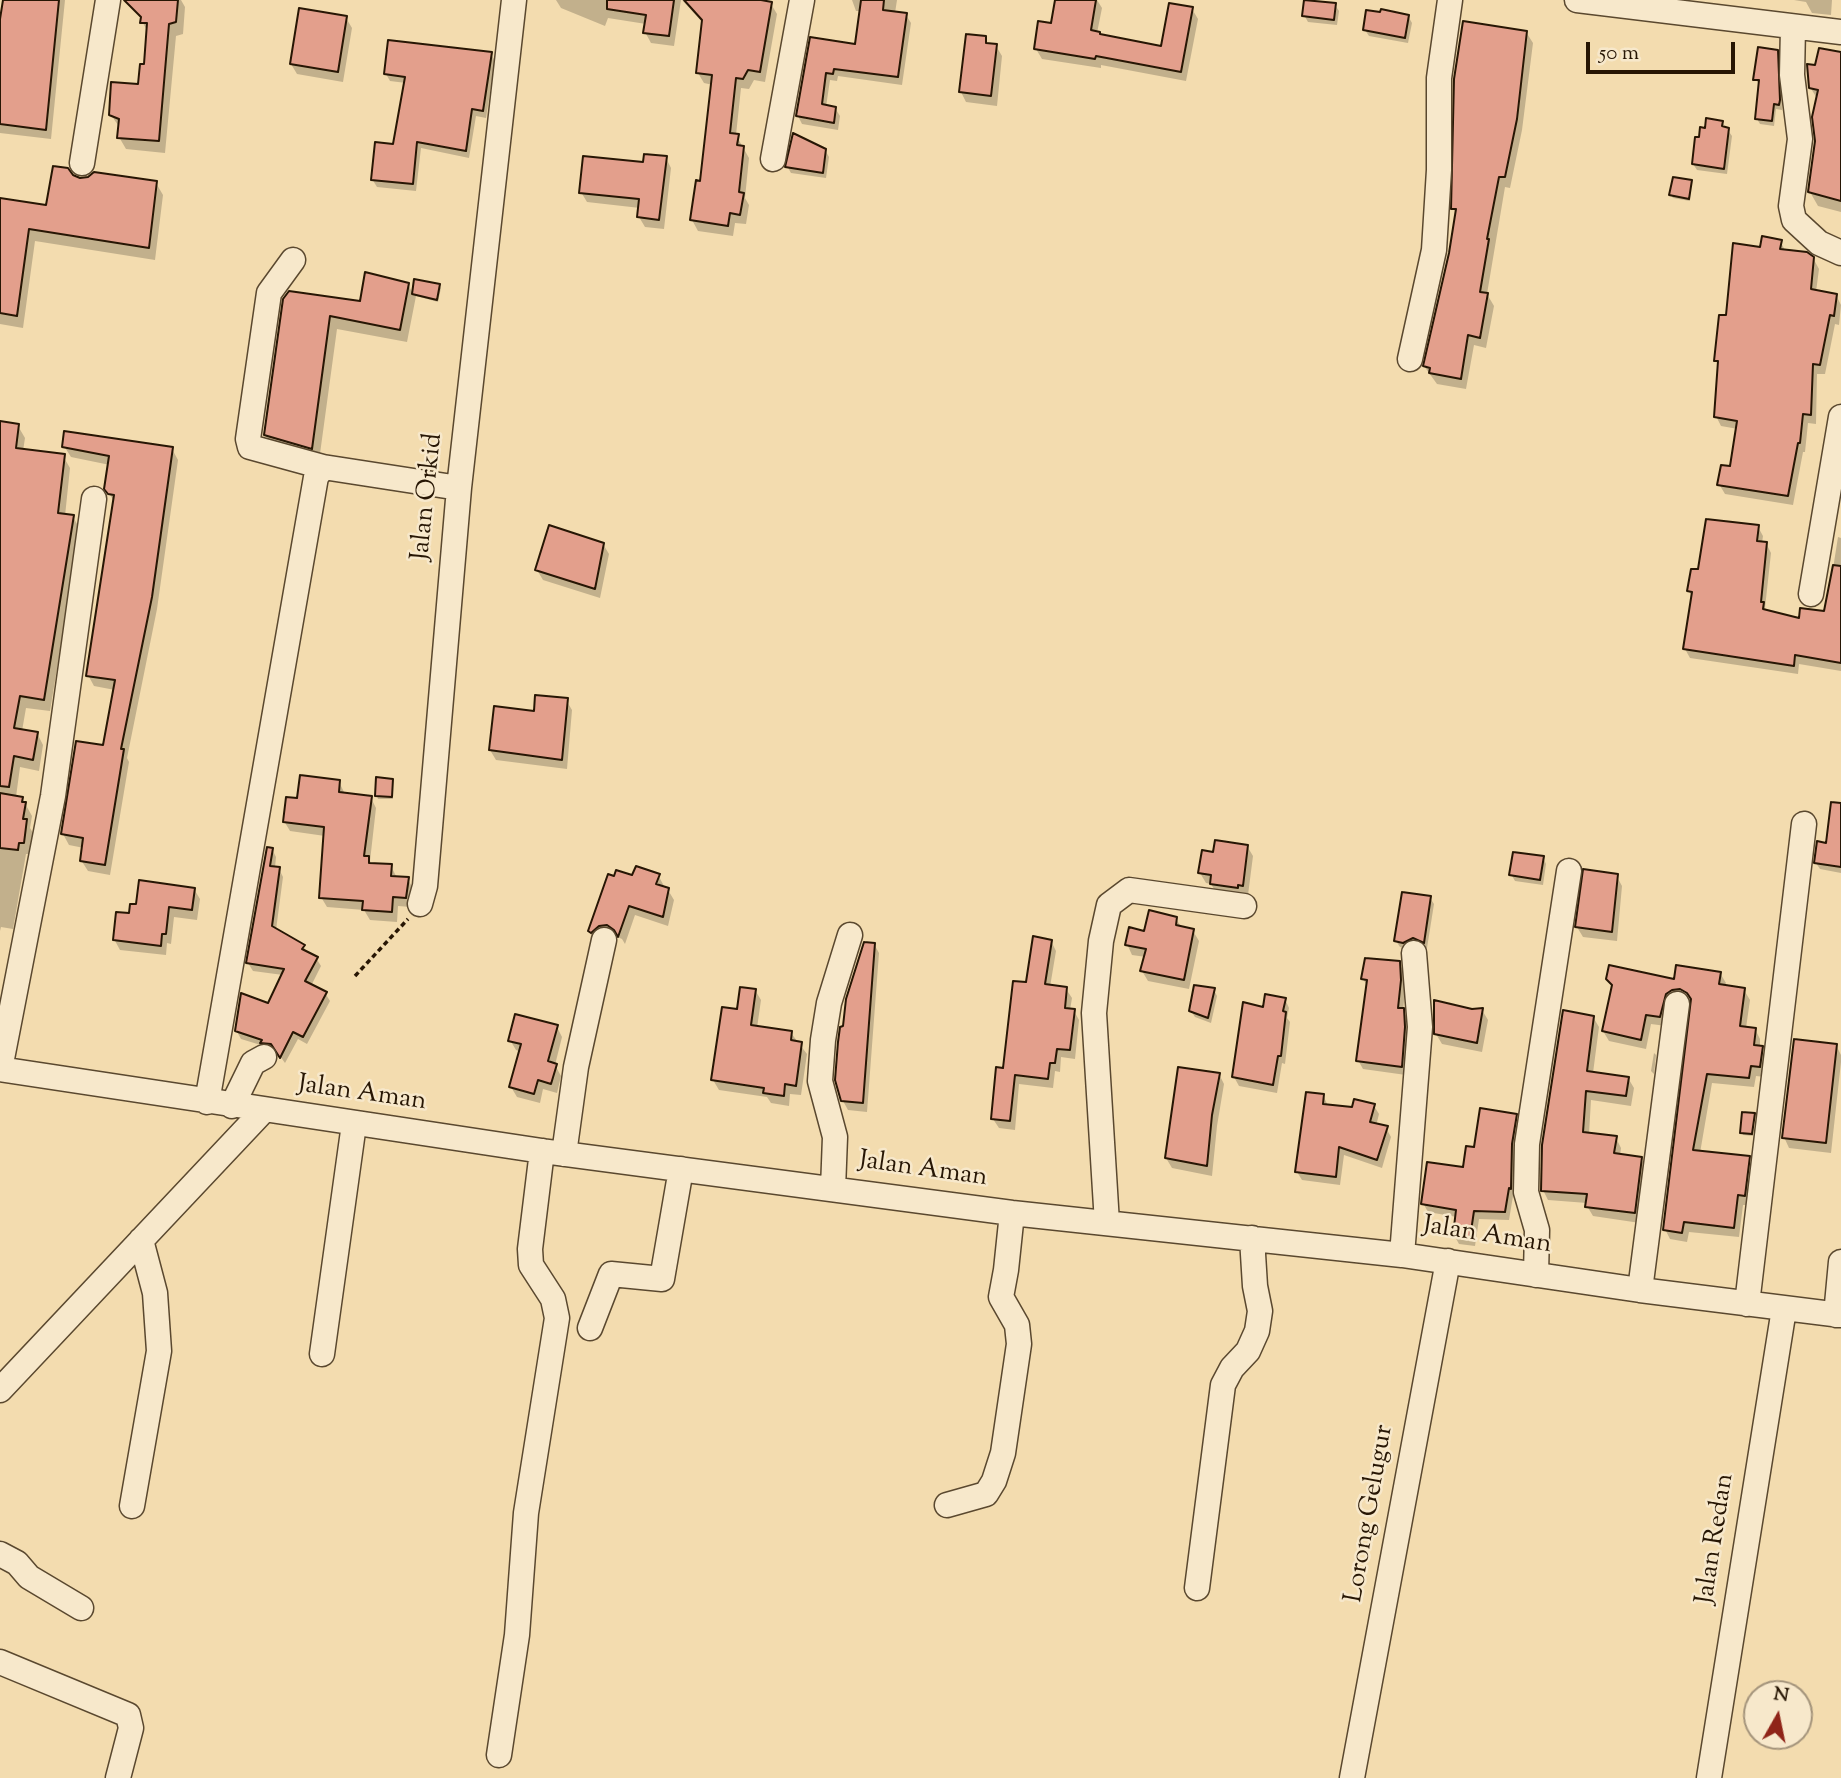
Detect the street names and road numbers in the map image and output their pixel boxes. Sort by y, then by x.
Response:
street label: Jalan Orkid [407,432,451,562]
street label: Jalan Aman [296,1071,428,1119]
street label: Jalan Aman [857,1147,989,1195]
street label: Jalan Aman [1421,1211,1553,1263]
street label: Lorong Gelugur [1340,1423,1402,1605]
street label: Jalan Redan [1691,1471,1743,1607]

